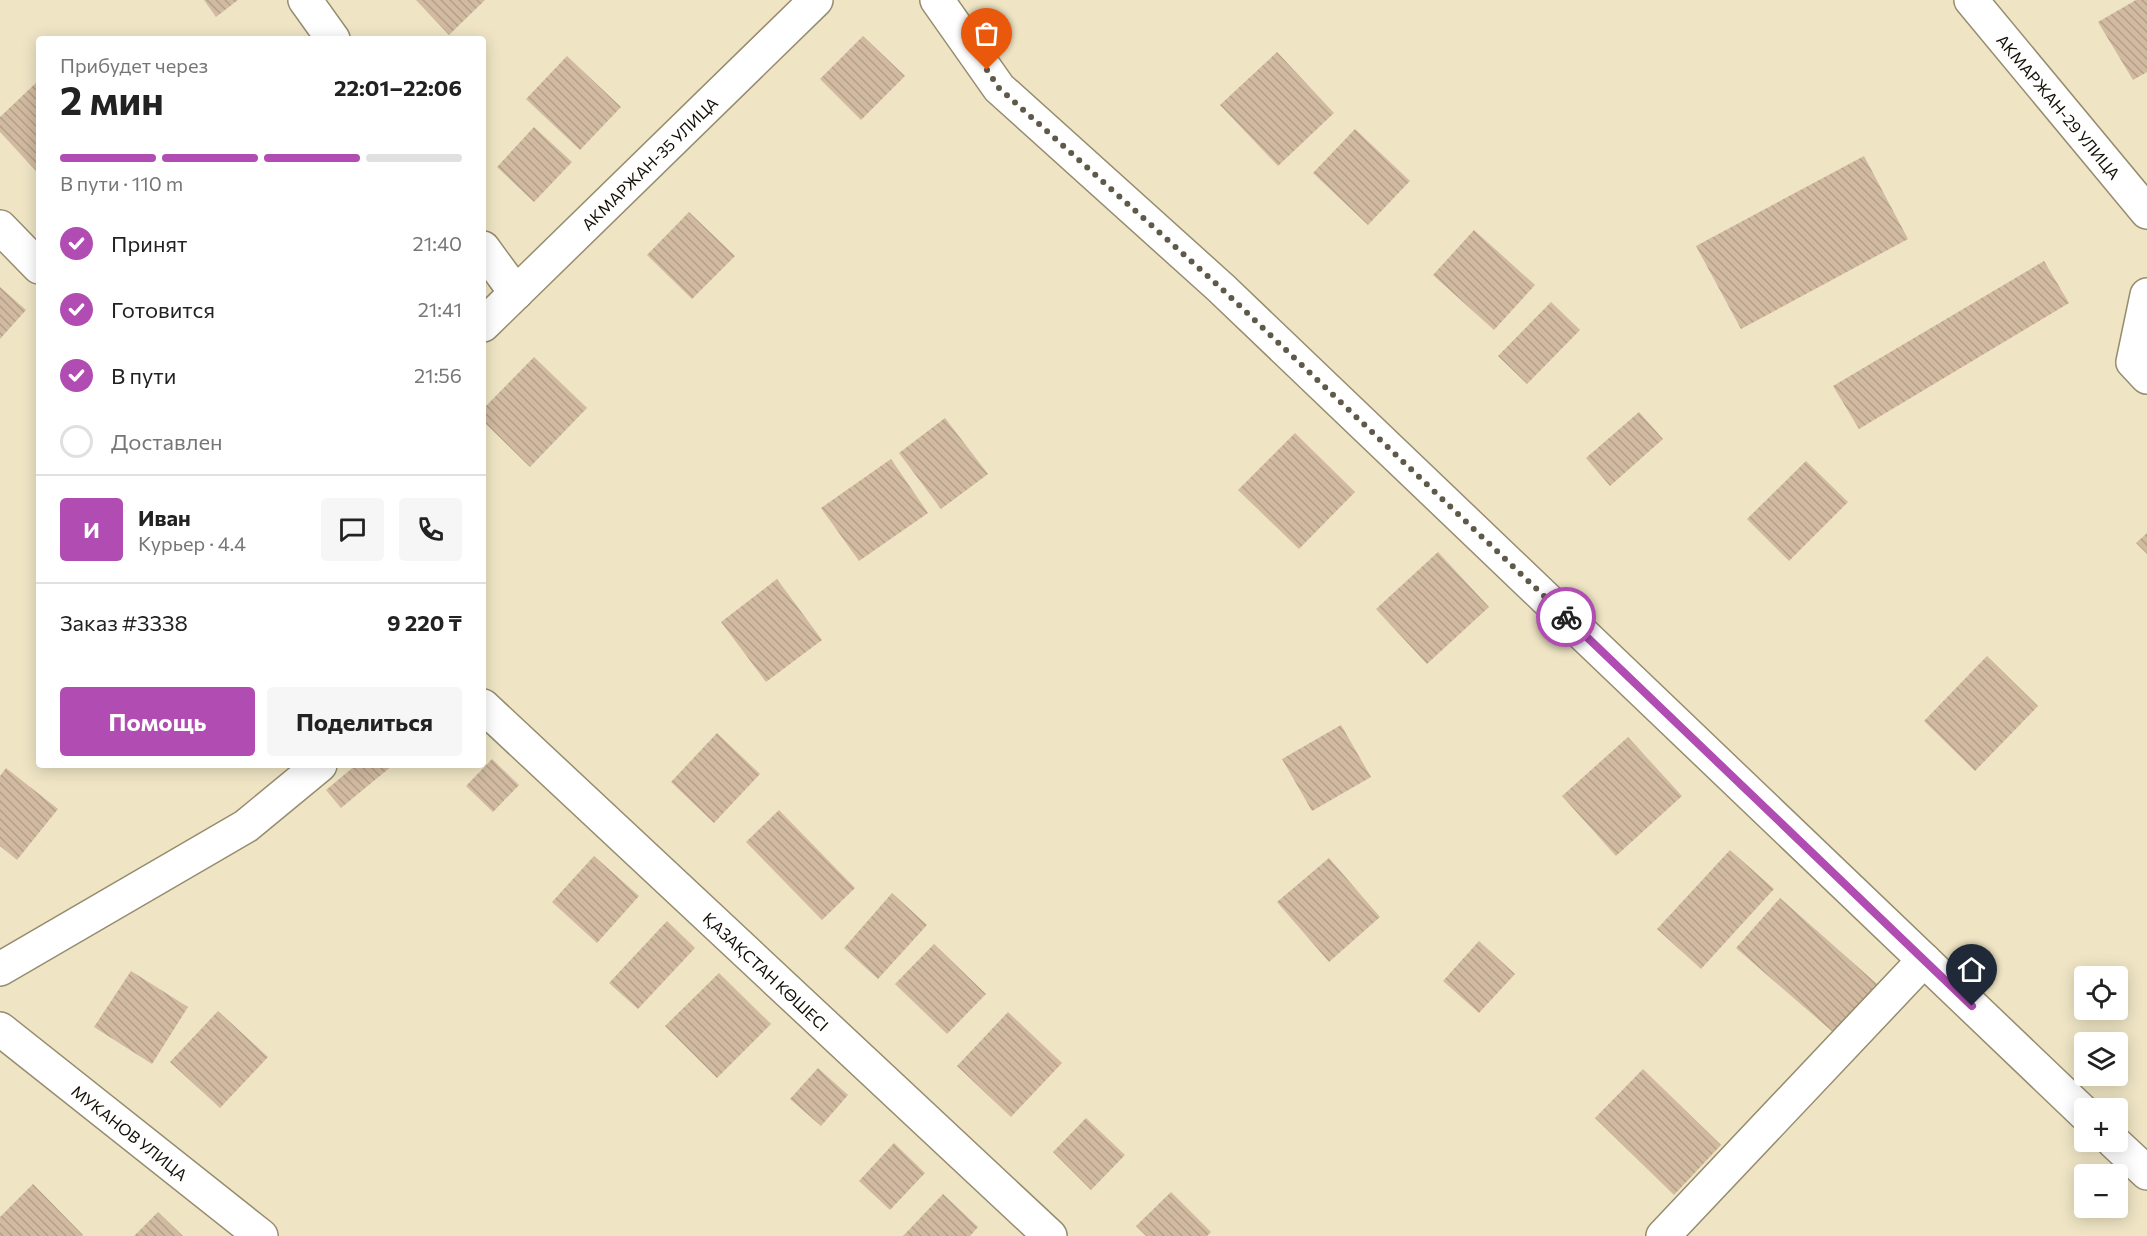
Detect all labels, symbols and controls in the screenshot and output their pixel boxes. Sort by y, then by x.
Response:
pin [961,8,1012,70]
icon: bag [970,17,1003,50]
street label: АКМАРЖАН-29 УЛИЦА [1994,30,2125,182]
text: Прибудет через [60,53,208,77]
text: 22:01–22:06 [334,74,462,101]
text: 2 мин [60,75,164,123]
street label: АКМАРЖАН-35 УЛИЦА [577,92,721,233]
text: В пути · 110 m [60,171,183,195]
icon: check [60,227,93,260]
text: Принят [111,230,187,257]
text: 21:40 [413,231,462,255]
icon: check [60,293,93,326]
text: Готовится [111,296,215,323]
text: 21:41 [418,297,462,321]
icon: check [60,359,93,392]
text: В пути [111,362,176,389]
text: 21:56 [414,363,462,387]
text: Доставлен [111,428,223,455]
button: chat [321,498,384,561]
button: phone [399,498,462,561]
text: Иван [138,504,191,531]
text: И [83,516,100,543]
text: Курьер · 4.4 [138,531,246,555]
courier [1536,587,1596,647]
icon: bike [1550,601,1583,634]
text: Заказ #3338 [60,609,188,636]
text: 9 220 ₸ [387,609,462,636]
button: Помощь [60,687,255,756]
button: Поделиться [267,687,462,756]
street label: ҚАЗАҚСТАН КӨШЕСІ [700,908,833,1034]
pin [1946,944,1997,1006]
icon: home [1955,953,1988,986]
map controls [2074,966,2128,1218]
button: locate [2074,966,2128,1020]
button: layers [2074,1032,2128,1086]
street label: МУКАНОВ УЛИЦА [68,1081,192,1184]
button: + [2074,1098,2128,1152]
button: − [2074,1164,2128,1218]

